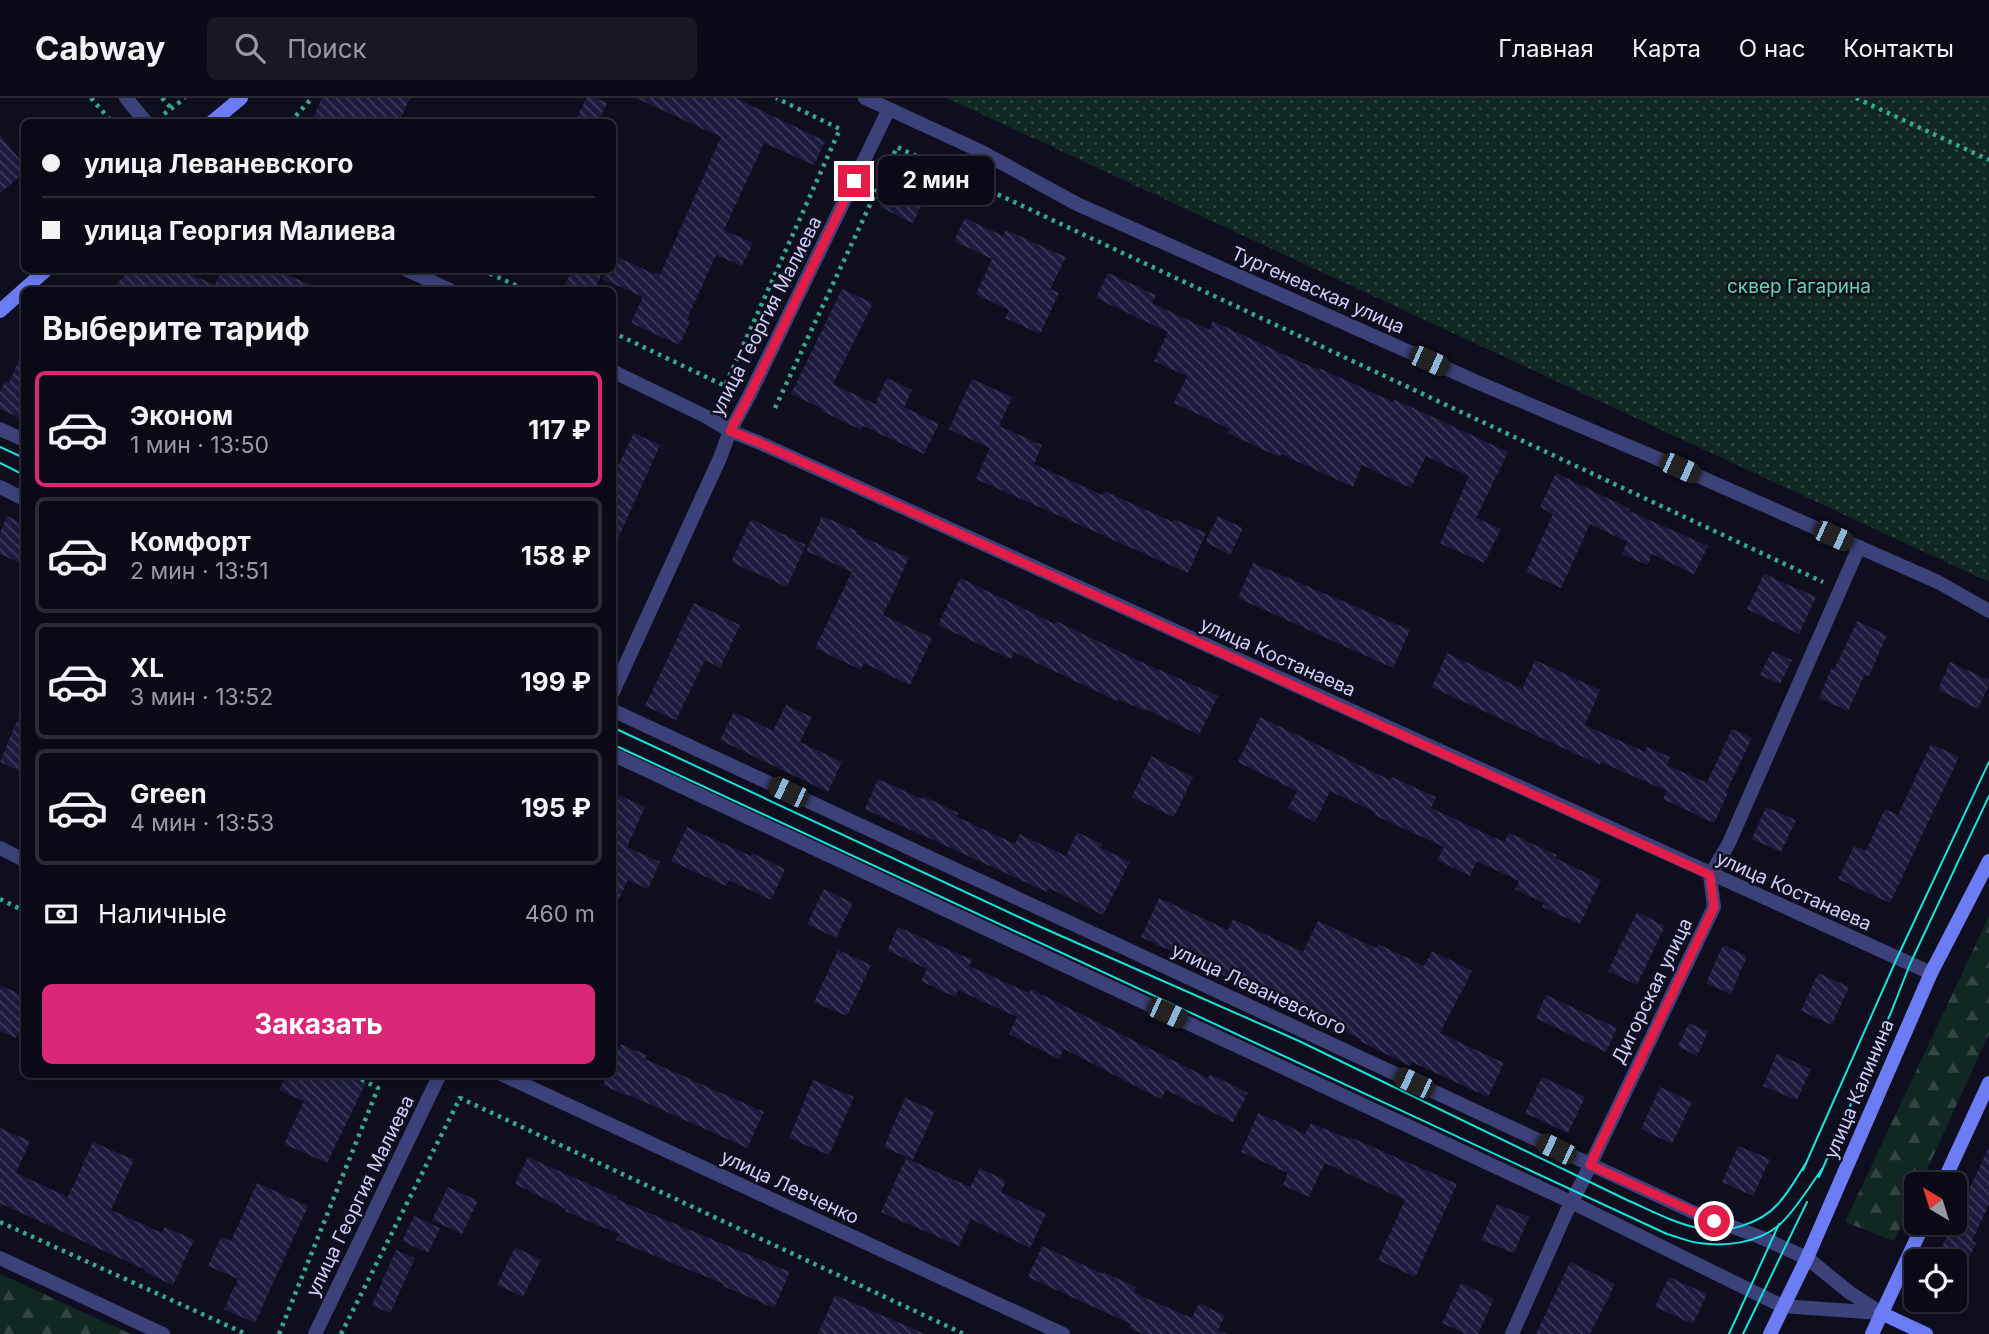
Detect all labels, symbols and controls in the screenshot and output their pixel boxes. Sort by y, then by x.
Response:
search box [207,17,697,80]
text: Cabway [35,28,165,68]
icon: search [231,29,269,67]
text: Поиск [287,33,367,64]
text: Главная [1498,34,1594,63]
text: Карта [1632,34,1701,63]
text: О нас [1739,34,1805,63]
text: Контакты [1843,34,1954,63]
text: улица Леваневского [84,148,353,179]
callout: 2 мин [878,156,994,206]
route end [838,165,870,197]
text: 2 мин [902,166,970,194]
street label: улица Георгия Малиева [706,212,826,420]
text: улица Георгия Малиева [84,215,396,246]
street label: Тургеневская улица [1228,241,1408,339]
park label: сквер Гагарина [1727,275,1871,298]
text: Выберите тариф [42,309,310,348]
car [1406,343,1453,379]
icon: car [46,398,109,461]
text: Эконом [130,400,233,431]
text: 117 ₽ [528,414,591,445]
text: 1 мин · 13:50 [130,431,269,459]
car [1657,450,1704,486]
car [1810,518,1857,554]
icon: car [46,524,109,587]
text: Комфорт [130,526,251,557]
text: 158 ₽ [521,540,591,571]
text: 2 мин · 13:51 [130,557,269,585]
street label: улица Костанаева [1197,612,1359,702]
icon: car [46,650,109,713]
text: XL [130,652,164,683]
text: 199 ₽ [521,666,591,697]
text: 3 мин · 13:52 [130,683,273,711]
car [765,774,812,810]
icon: car [46,776,109,839]
text: Green [130,778,207,809]
text: 195 ₽ [521,792,591,823]
text: 4 мин · 13:53 [130,809,274,837]
street label: улица Костанаева [1713,846,1875,936]
icon: cash [42,895,80,933]
text: Наличные [98,898,227,929]
text: 460 m [525,900,595,928]
street label: Дигорская улица [1607,914,1697,1068]
street label: улица Леваневского [1168,938,1350,1040]
button: Заказать [42,984,595,1064]
car [1144,995,1191,1031]
street label: улица Калинина [1819,1016,1899,1162]
car [1391,1065,1438,1101]
street label: улица Георгия Малиева [301,1092,419,1300]
car [1533,1130,1580,1168]
street label: улица Левченко [717,1145,863,1229]
north arrow [1904,1172,1967,1236]
map controls [1904,1172,1967,1312]
route start [1698,1205,1730,1237]
button: locate [1904,1249,1967,1312]

